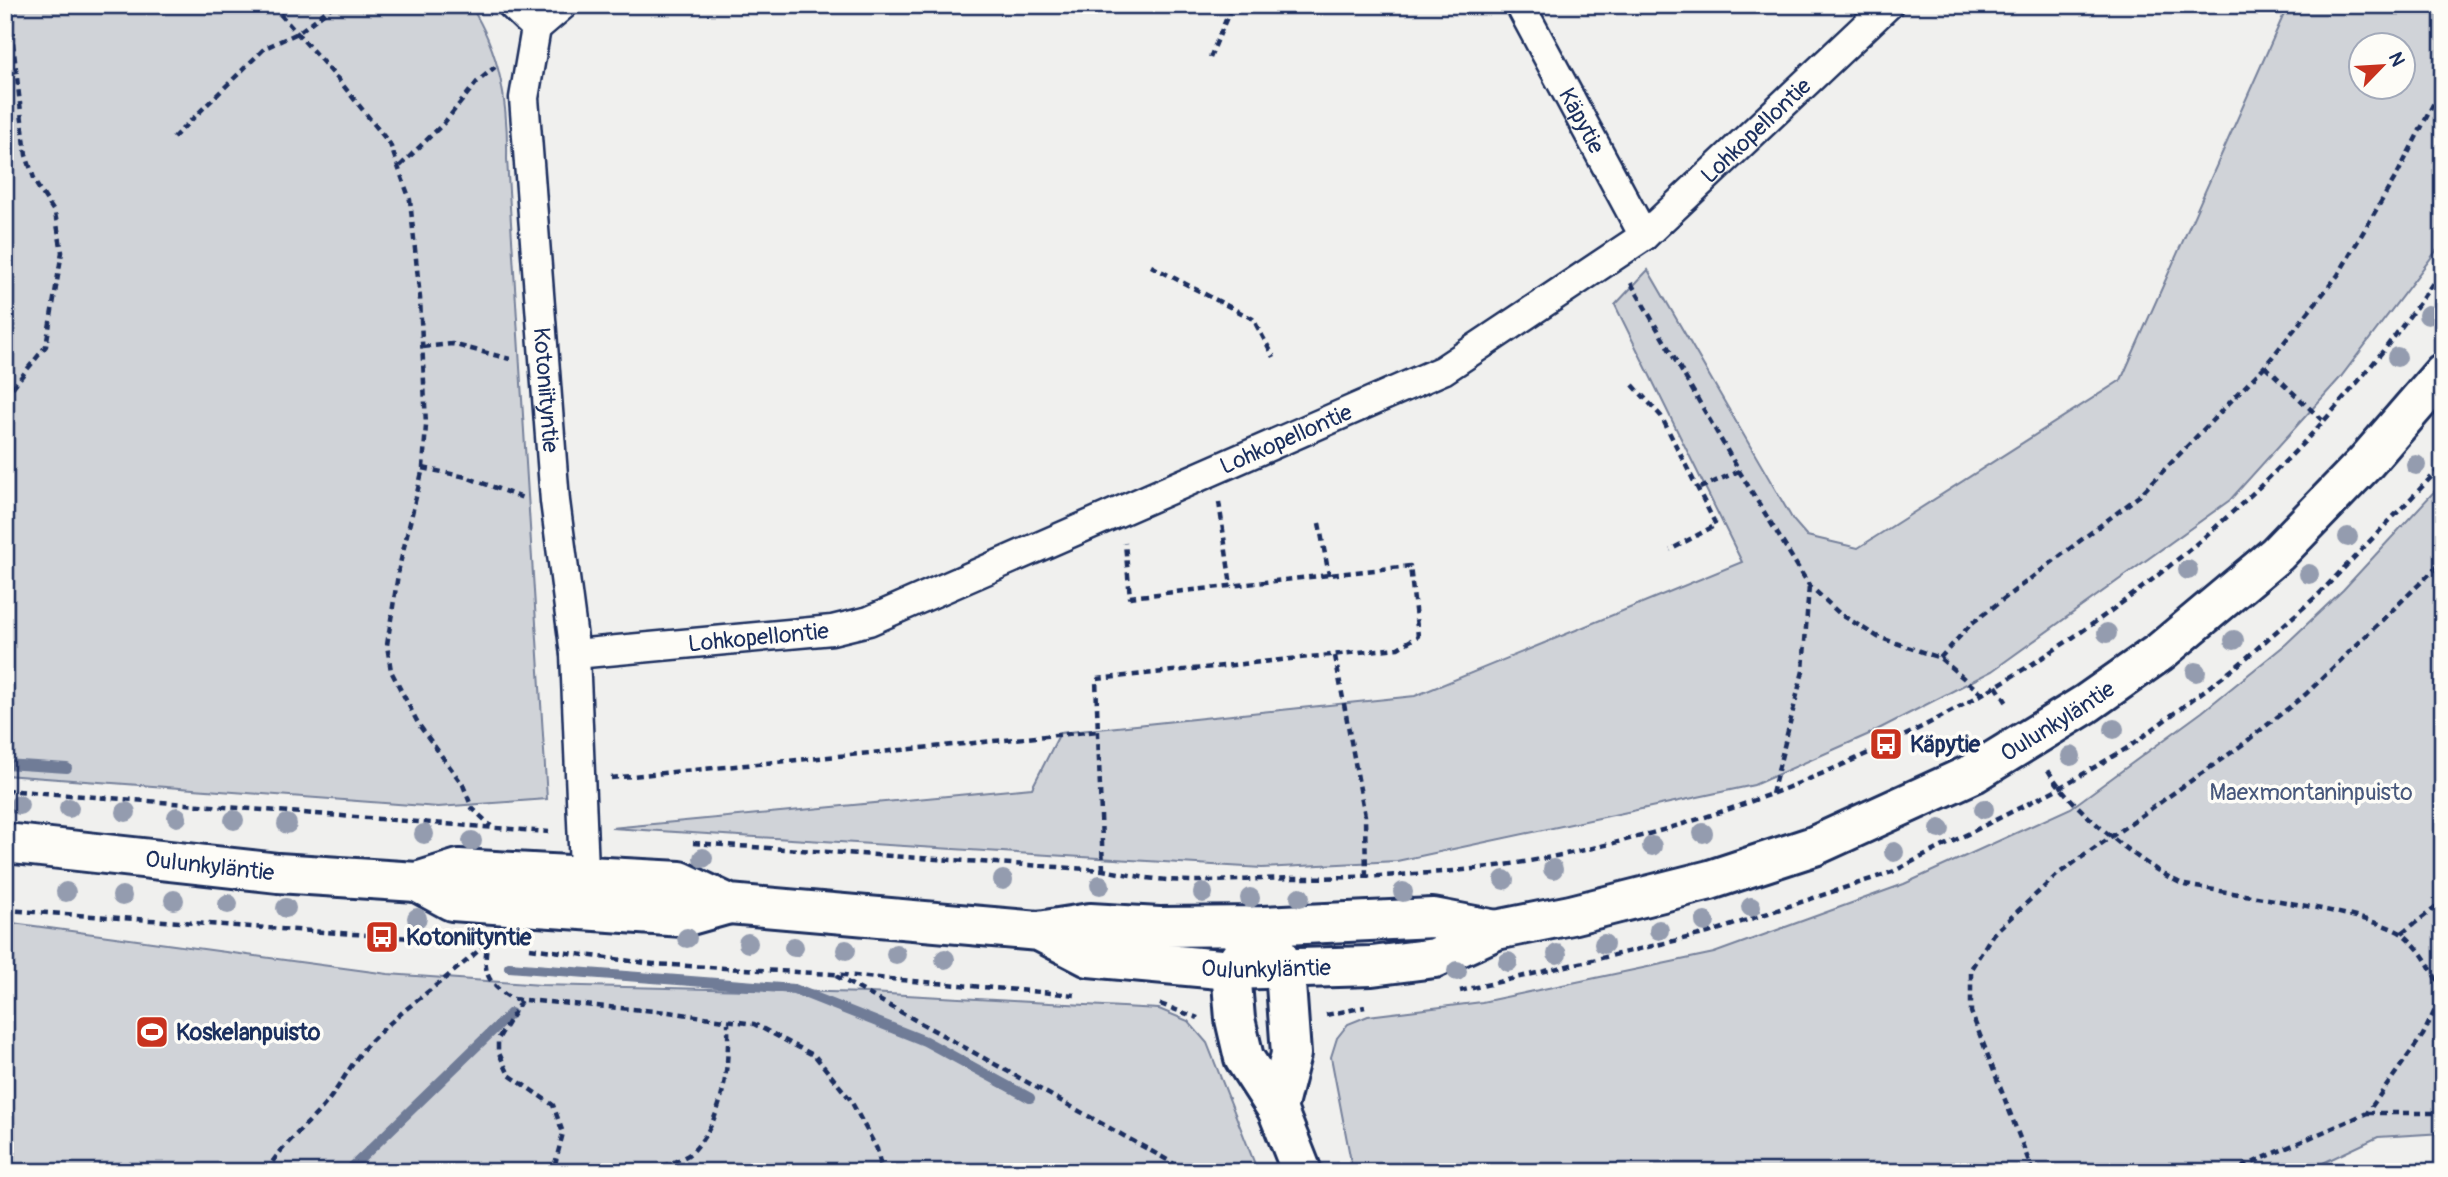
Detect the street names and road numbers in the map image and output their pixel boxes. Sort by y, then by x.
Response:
street label: Lohkopellontie [1695,71,1818,190]
street label: Käpytie [1552,83,1611,159]
street label: Kotoniityntie [527,326,565,454]
street label: Lohkopellontie [1215,397,1357,481]
street label: Lohkopellontie [687,616,831,658]
street label: Oulunkyläntie [1995,674,2121,768]
street label: Oulunkyläntie [144,845,276,888]
street label: Oulunkyläntie [1200,953,1332,985]

